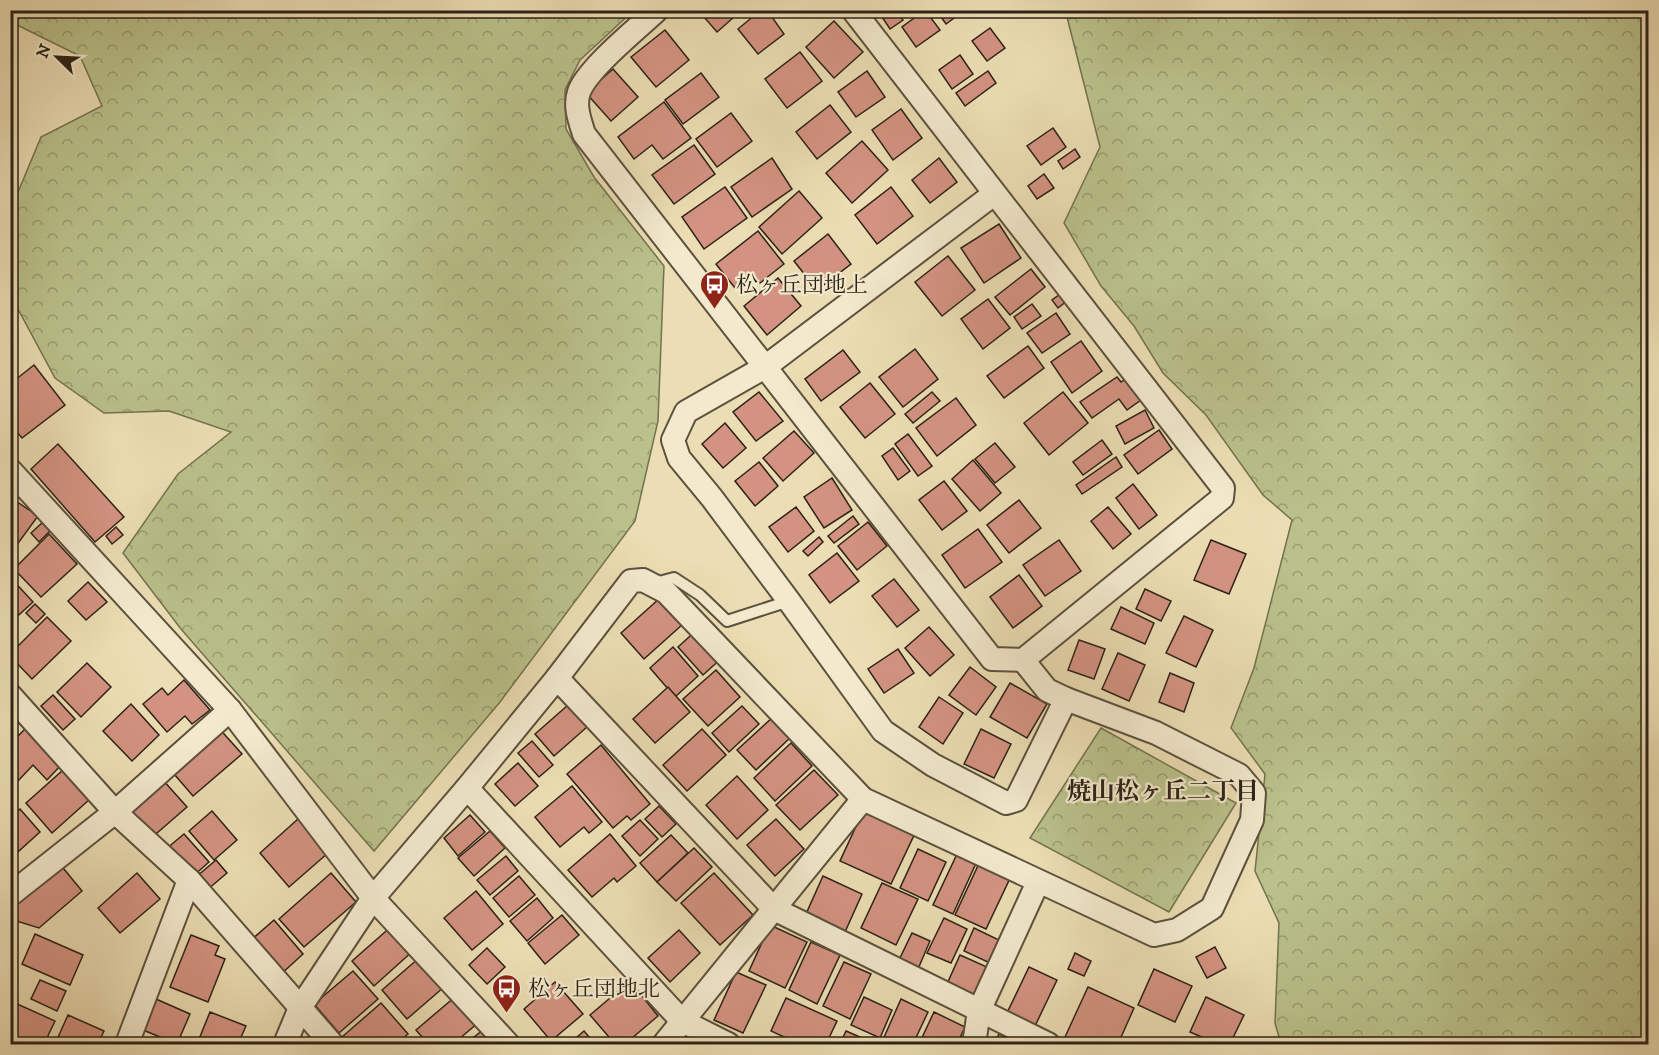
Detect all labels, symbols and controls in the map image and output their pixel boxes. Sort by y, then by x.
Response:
north arrow [27,27,87,87]
text: N [32,41,56,61]
bus stop icon: 松ヶ丘団地上 [699,268,731,310]
place label: 松ヶ丘団地上 [736,272,868,299]
district label: 焼山松ヶ丘二丁目 [1067,777,1259,807]
bus stop icon: 松ヶ丘団地北 [491,972,523,1014]
place label: 松ヶ丘団地北 [528,976,660,1003]

